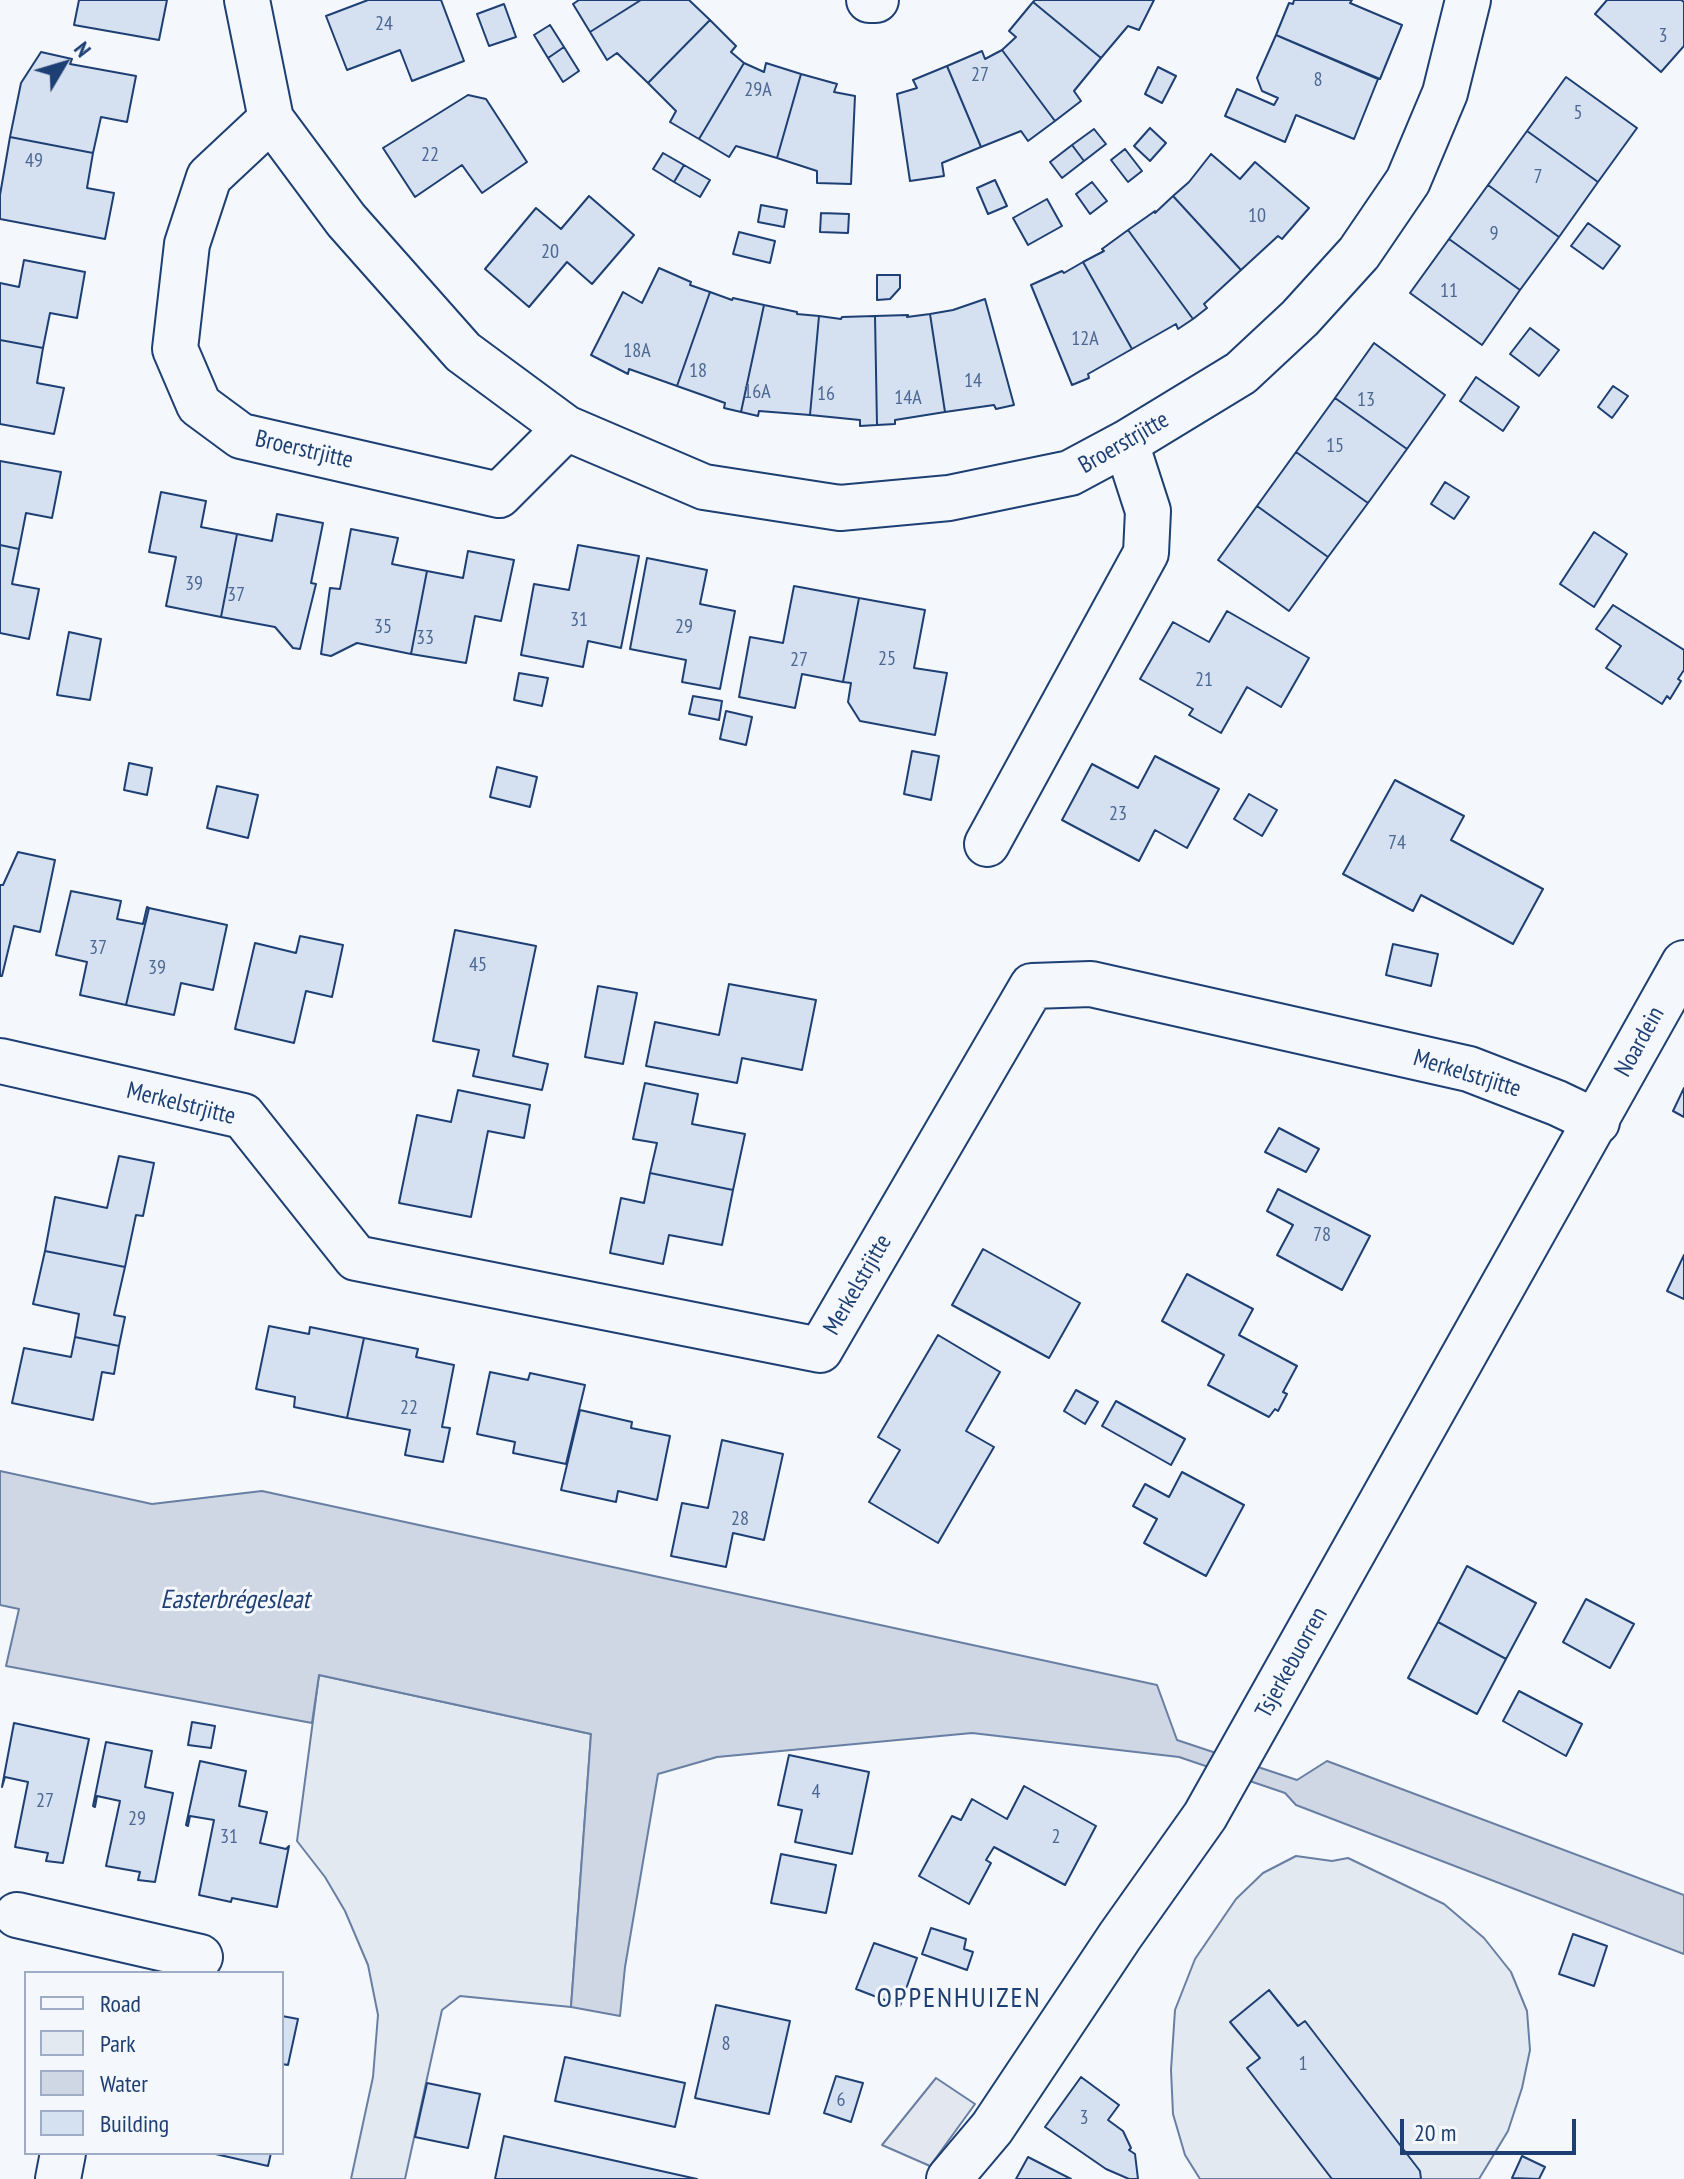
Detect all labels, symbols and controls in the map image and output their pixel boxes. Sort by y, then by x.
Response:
house number: 24 [375,12,393,36]
north arrow [24,24,104,104]
house number: 3 [1659,24,1667,48]
text: N [68,36,98,63]
house number: 27 [971,63,989,87]
house number: 8 [1314,68,1322,92]
house number: 29A [744,78,772,102]
house number: 5 [1574,101,1582,125]
house number: 22 [421,143,439,167]
house number: 49 [25,149,43,173]
house number: 7 [1534,165,1542,189]
house number: 10 [1248,204,1266,228]
house number: 9 [1490,222,1498,246]
house number: 20 [541,240,559,264]
house number: 11 [1440,279,1458,303]
house number: 12A [1071,327,1099,351]
house number: 18A [623,339,651,363]
house number: 18 [689,359,707,383]
house number: 14 [964,369,982,393]
house number: 16A [743,380,771,404]
house number: 16 [817,382,835,406]
house number: 14A [894,386,922,410]
house number: 13 [1357,388,1375,412]
street label: Broerstrjitte [1074,406,1174,480]
street label: Broerstrjitte [252,425,356,475]
house number: 15 [1326,434,1344,458]
house number: 39 [185,572,203,596]
house number: 37 [227,583,245,607]
house number: 31 [570,608,588,632]
house number: 35 [374,615,392,639]
house number: 29 [675,615,693,639]
house number: 33 [416,626,434,650]
house number: 25 [878,647,896,671]
house number: 27 [790,648,808,672]
house number: 21 [1195,668,1213,692]
house number: 23 [1109,802,1127,826]
house number: 74 [1388,831,1406,855]
house number: 37 [89,936,107,960]
house number: 45 [469,953,487,977]
house number: 39 [148,956,166,980]
street label: Noardein [1609,1002,1671,1082]
street label: Merkelstrjitte [1410,1044,1524,1104]
street label: Merkelstrjitte [124,1077,238,1131]
house number: 78 [1313,1223,1331,1247]
street label: Merkelstrjitte [818,1230,898,1340]
house number: 22 [400,1396,418,1420]
house number: 28 [731,1507,749,1531]
water label: Easterbrégesleat [160,1585,310,1617]
street label: Tsjerkebuorren [1250,1603,1334,1723]
house number: 4 [812,1780,820,1804]
house number: 27 [36,1789,54,1813]
house number: 29 [128,1807,146,1831]
house number: 31 [220,1825,238,1849]
house number: 2 [1052,1825,1060,1849]
legend [24,1971,284,2155]
district label: OPPENHUIZEN [876,1982,1042,2016]
text: Road [100,1988,141,2019]
text: Park [100,2028,136,2059]
house number: 8 [722,2032,730,2056]
house number: 1 [1299,2052,1307,2076]
text: Water [100,2068,148,2099]
house number: 6 [837,2088,845,2112]
scale bar [1404,2103,1580,2153]
house number: 3 [1080,2106,1088,2130]
text: Building [100,2108,169,2139]
text: 20 m [1414,2117,1456,2148]

